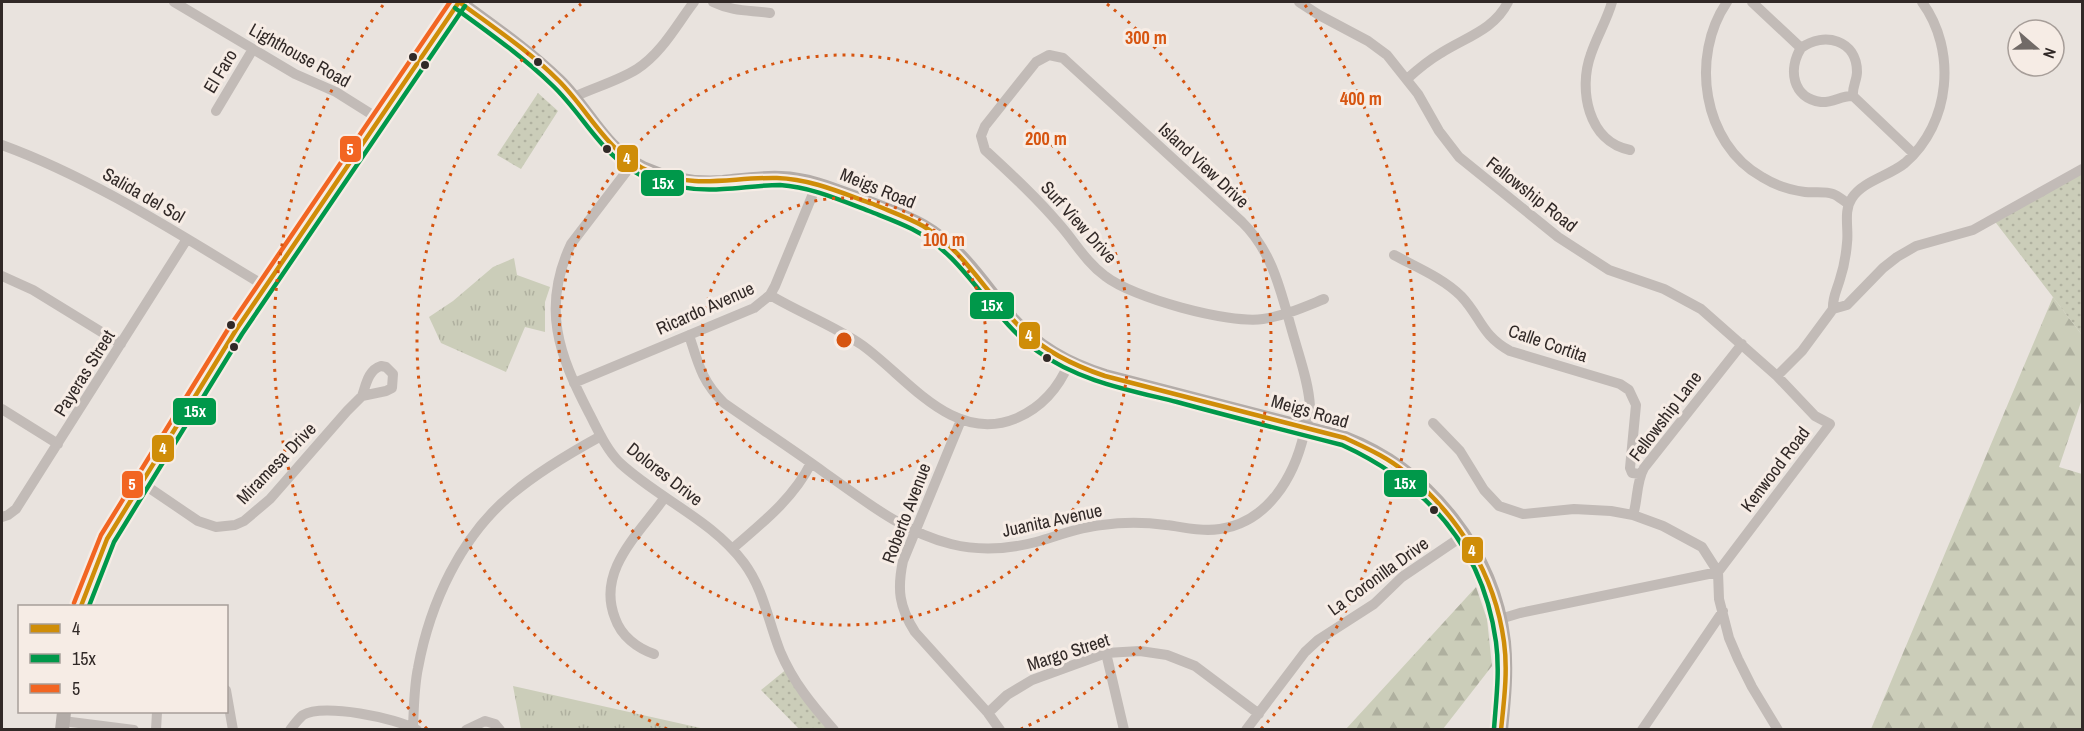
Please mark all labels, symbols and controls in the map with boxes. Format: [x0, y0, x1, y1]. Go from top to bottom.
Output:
street label: Lighthouse Road [245, 17, 355, 93]
north arrow [2006, 18, 2066, 78]
text: 300 m [1125, 25, 1167, 50]
street label: El Faro [197, 44, 243, 98]
text: N [2038, 45, 2062, 61]
unlabelled marker [407, 51, 419, 63]
unlabelled marker [532, 56, 544, 68]
unlabelled marker [419, 59, 431, 71]
text: 400 m [1340, 86, 1382, 111]
street label: Island View Drive [1153, 116, 1255, 214]
text: 200 m [1025, 126, 1067, 151]
line badge: 5 [339, 135, 362, 163]
text: 5 [346, 138, 354, 160]
unlabelled marker [601, 143, 613, 155]
line badge: 4 [616, 144, 639, 173]
text: 4 [623, 147, 631, 169]
street label: Fellowship Road [1481, 151, 1583, 237]
street label: Salida del Sol [98, 161, 190, 229]
street label: Meigs Road [836, 162, 920, 214]
line badge: 15x [640, 169, 685, 197]
text: 15x [652, 172, 675, 194]
street label: Surf View Drive [1035, 175, 1123, 269]
text: 100 m [923, 227, 965, 252]
street label: Ricardo Avenue [652, 275, 758, 341]
line badge: 15x [969, 291, 1015, 320]
text: 15x [981, 294, 1004, 316]
street label: Calle Cortita [1505, 318, 1591, 368]
unlabelled marker [225, 319, 237, 331]
line badge: 4 [1018, 321, 1041, 350]
text: 4 [1025, 324, 1033, 346]
street label: Payeras Street [48, 325, 120, 421]
centre of rings [834, 330, 854, 350]
unlabelled marker [228, 341, 240, 353]
unlabelled marker [1041, 352, 1053, 364]
street label: Fellowship Lane [1623, 366, 1707, 466]
street label: Meigs Road [1268, 388, 1352, 434]
line badge: 15x [172, 397, 217, 426]
text: 15x [184, 400, 207, 422]
street label: Miramesa Drive [231, 417, 321, 509]
street label: Kenwood Road [1735, 421, 1815, 517]
line badge: 4 [151, 434, 175, 463]
street label: Dolores Drive [622, 436, 708, 512]
text: 4 [159, 437, 167, 459]
street label: Roberto Avenue [875, 459, 937, 567]
line badge: 15x [1383, 469, 1428, 498]
line badge: 5 [121, 470, 144, 499]
text: 15x [1394, 472, 1417, 494]
text: 5 [128, 473, 136, 495]
street label: Juanita Avenue [1000, 497, 1104, 543]
unlabelled marker [1428, 504, 1440, 516]
street label: La Coronilla Drive [1323, 531, 1433, 621]
line badge: 4 [1461, 536, 1484, 564]
text: 4 [1468, 539, 1476, 561]
legend [18, 605, 228, 713]
text: 4 [72, 616, 80, 641]
street label: Margo Street [1024, 627, 1112, 677]
text: 15x [72, 646, 96, 671]
text: 5 [72, 676, 80, 701]

